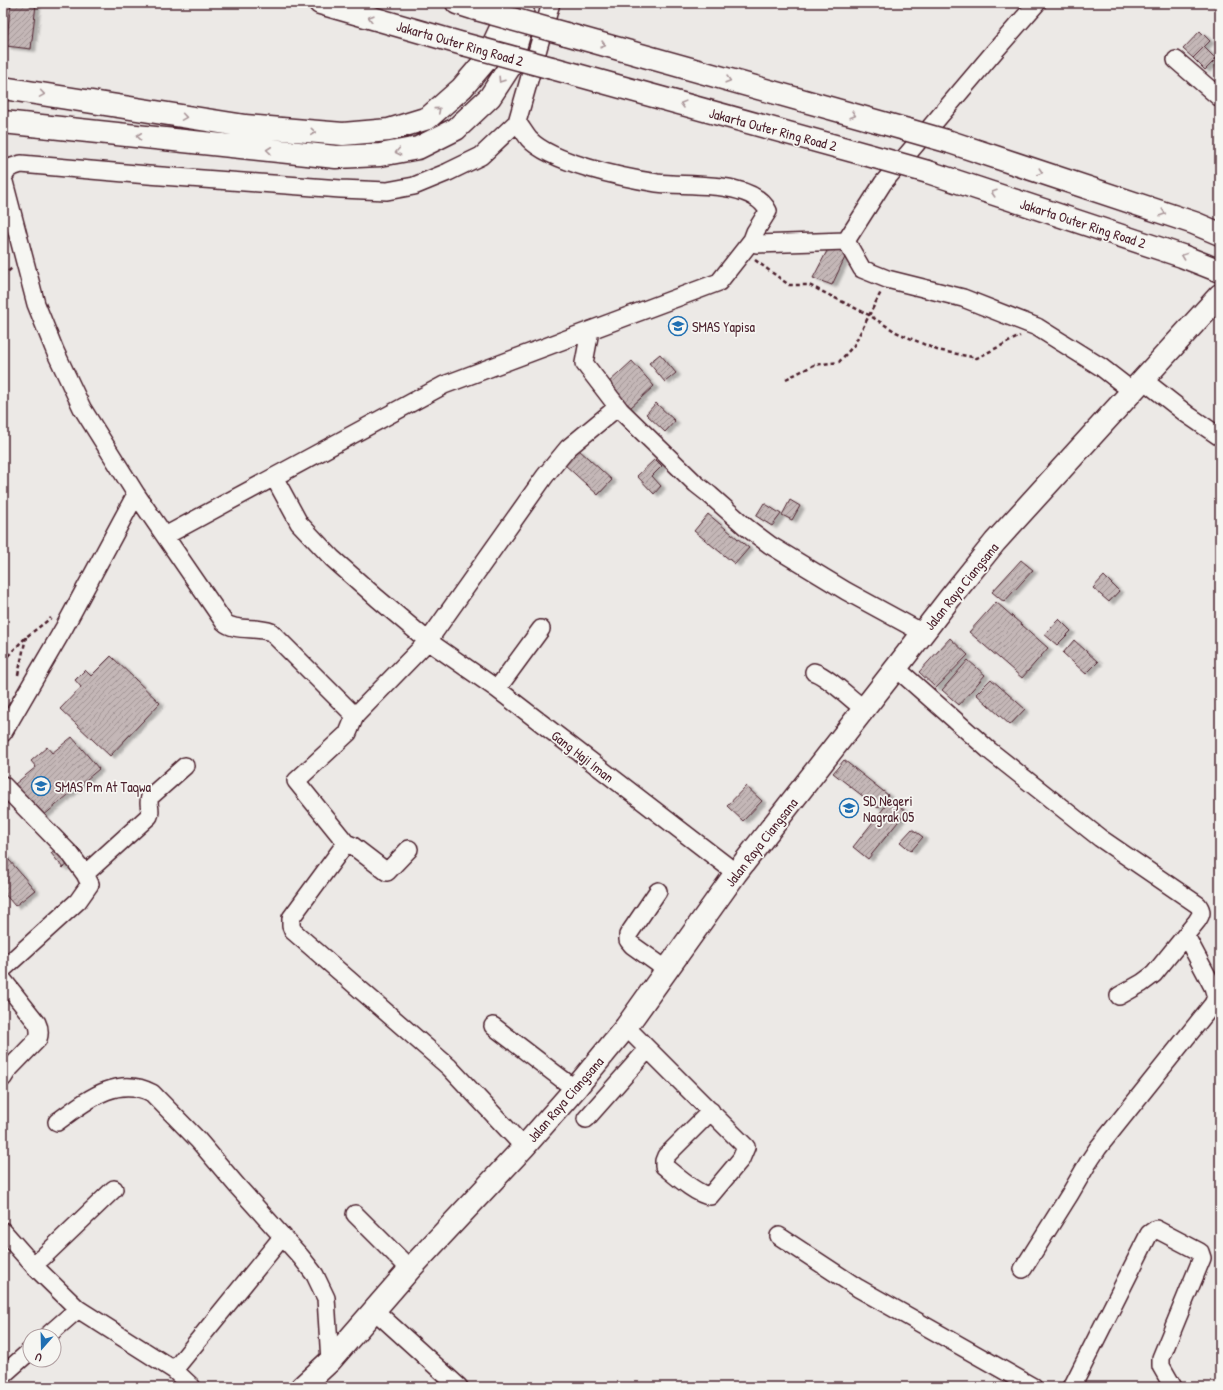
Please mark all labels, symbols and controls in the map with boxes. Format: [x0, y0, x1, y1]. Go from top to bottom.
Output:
one-way arrow [368, 14, 375, 23]
street label: Jakarta Outer Ring Road 2 [394, 16, 526, 71]
one-way arrow [600, 40, 606, 48]
one-way arrow [725, 75, 732, 84]
one-way arrow [498, 76, 506, 83]
one-way arrow [38, 89, 45, 98]
one-way arrow [679, 100, 686, 109]
street label: Jakarta Outer Ring Road 2 [707, 103, 839, 156]
one-way arrow [433, 108, 440, 115]
one-way arrow [850, 110, 857, 119]
one-way arrow [181, 112, 187, 121]
one-way arrow [310, 127, 316, 136]
one-way arrow [136, 132, 142, 141]
one-way arrow [266, 146, 272, 155]
one-way arrow [395, 147, 401, 155]
one-way arrow [1036, 167, 1043, 176]
one-way arrow [991, 190, 998, 198]
street label: Jakarta Outer Ring Road 2 [1017, 194, 1149, 253]
one-way arrow [1160, 208, 1167, 217]
one-way arrow [1180, 253, 1187, 261]
school or university icon: SMAS Yapisa [667, 315, 689, 337]
place label: SMAS Yapisa [692, 317, 755, 337]
street label: Jalan Raya Ciangsana [920, 538, 1003, 634]
street label: Gang Haji Iman [547, 726, 618, 787]
school or university icon: SMAS Pm At Taqwa [30, 775, 52, 797]
place label: SMAS Pm At Taqwa [55, 777, 152, 797]
place label: SD Negeri Nagrak 05 [863, 791, 914, 827]
street label: Jalan Raya Ciangsana [720, 793, 803, 891]
school or university icon: SD Negeri Nagrak 05 [838, 797, 860, 819]
street label: Jalan Raya Ciangsana [523, 1052, 609, 1146]
north arrow [22, 1328, 62, 1368]
text: U [33, 1350, 44, 1365]

